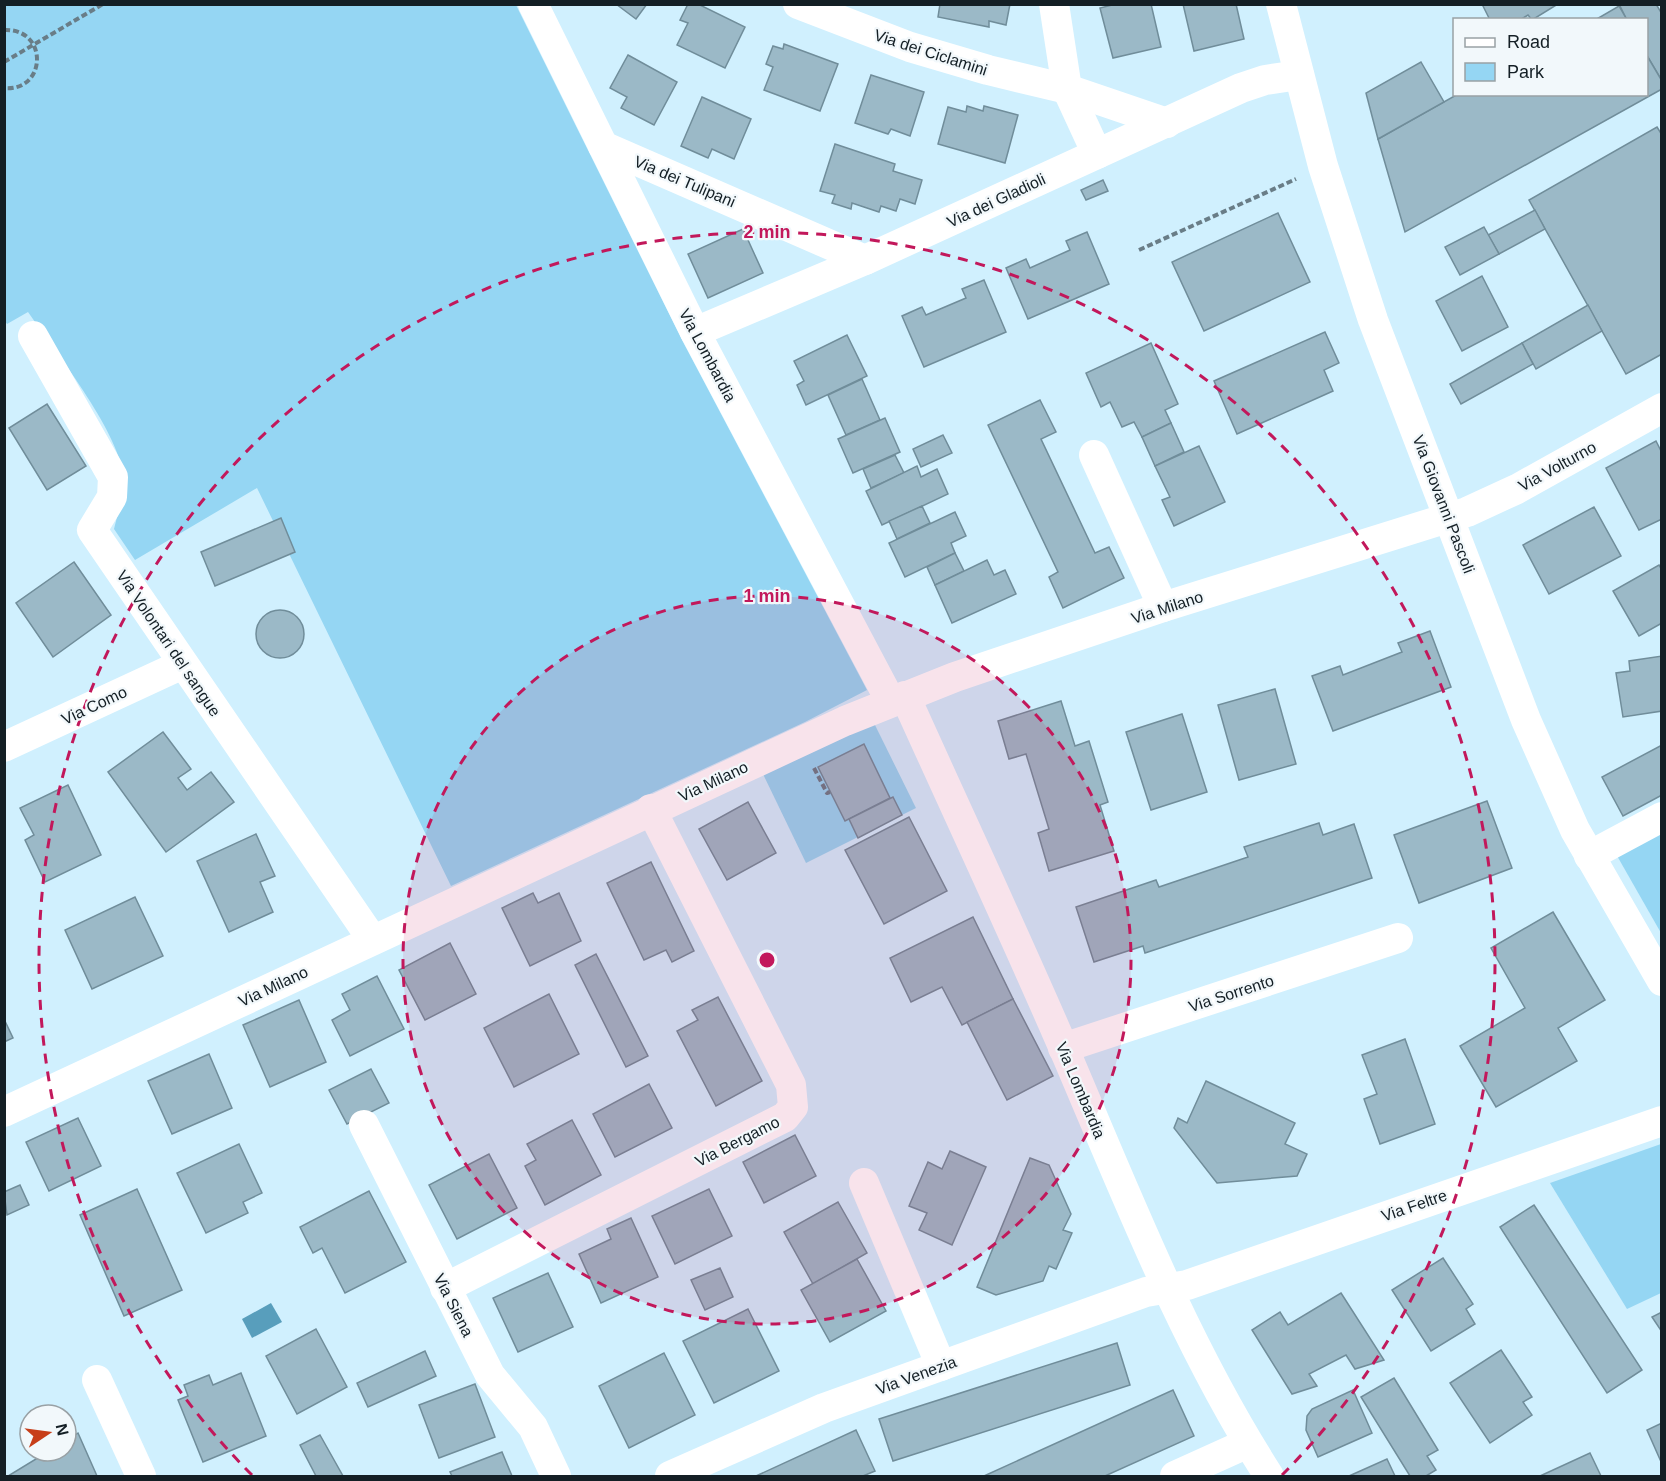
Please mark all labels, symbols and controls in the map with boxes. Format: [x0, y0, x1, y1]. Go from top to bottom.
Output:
legend [1453, 18, 1648, 96]
street label: Via dei Ciclamini [872, 26, 990, 79]
text: Road [1507, 32, 1550, 52]
text: Park [1507, 62, 1545, 82]
street label: Via dei Tulipani [632, 152, 738, 210]
street label: Via dei Gladioli [944, 170, 1048, 231]
text: 2 min [743, 222, 791, 242]
street label: Via Lombardia [676, 306, 739, 405]
street label: Via Giovanni Pascoli [1409, 433, 1478, 576]
street label: Via Volturno [1516, 438, 1599, 495]
street label: Via Volontari del sangue [113, 567, 224, 720]
text: 1 min [743, 586, 791, 606]
street label: Via Milano [1129, 588, 1205, 627]
street label: Via Como [59, 683, 130, 728]
street label: Via Milano [676, 758, 751, 805]
centre of rings [757, 950, 777, 970]
street label: Via Milano [236, 963, 311, 1010]
street label: Via Sorrento [1186, 972, 1276, 1015]
street label: Via Lombardia [1053, 1040, 1109, 1141]
street label: Via Bergamo [692, 1113, 782, 1170]
street label: Via Feltre [1379, 1186, 1449, 1225]
street label: Via Siena [430, 1271, 477, 1340]
street label: Via Venezia [874, 1353, 959, 1398]
north arrow [18, 1403, 78, 1463]
text: N [53, 1422, 72, 1437]

